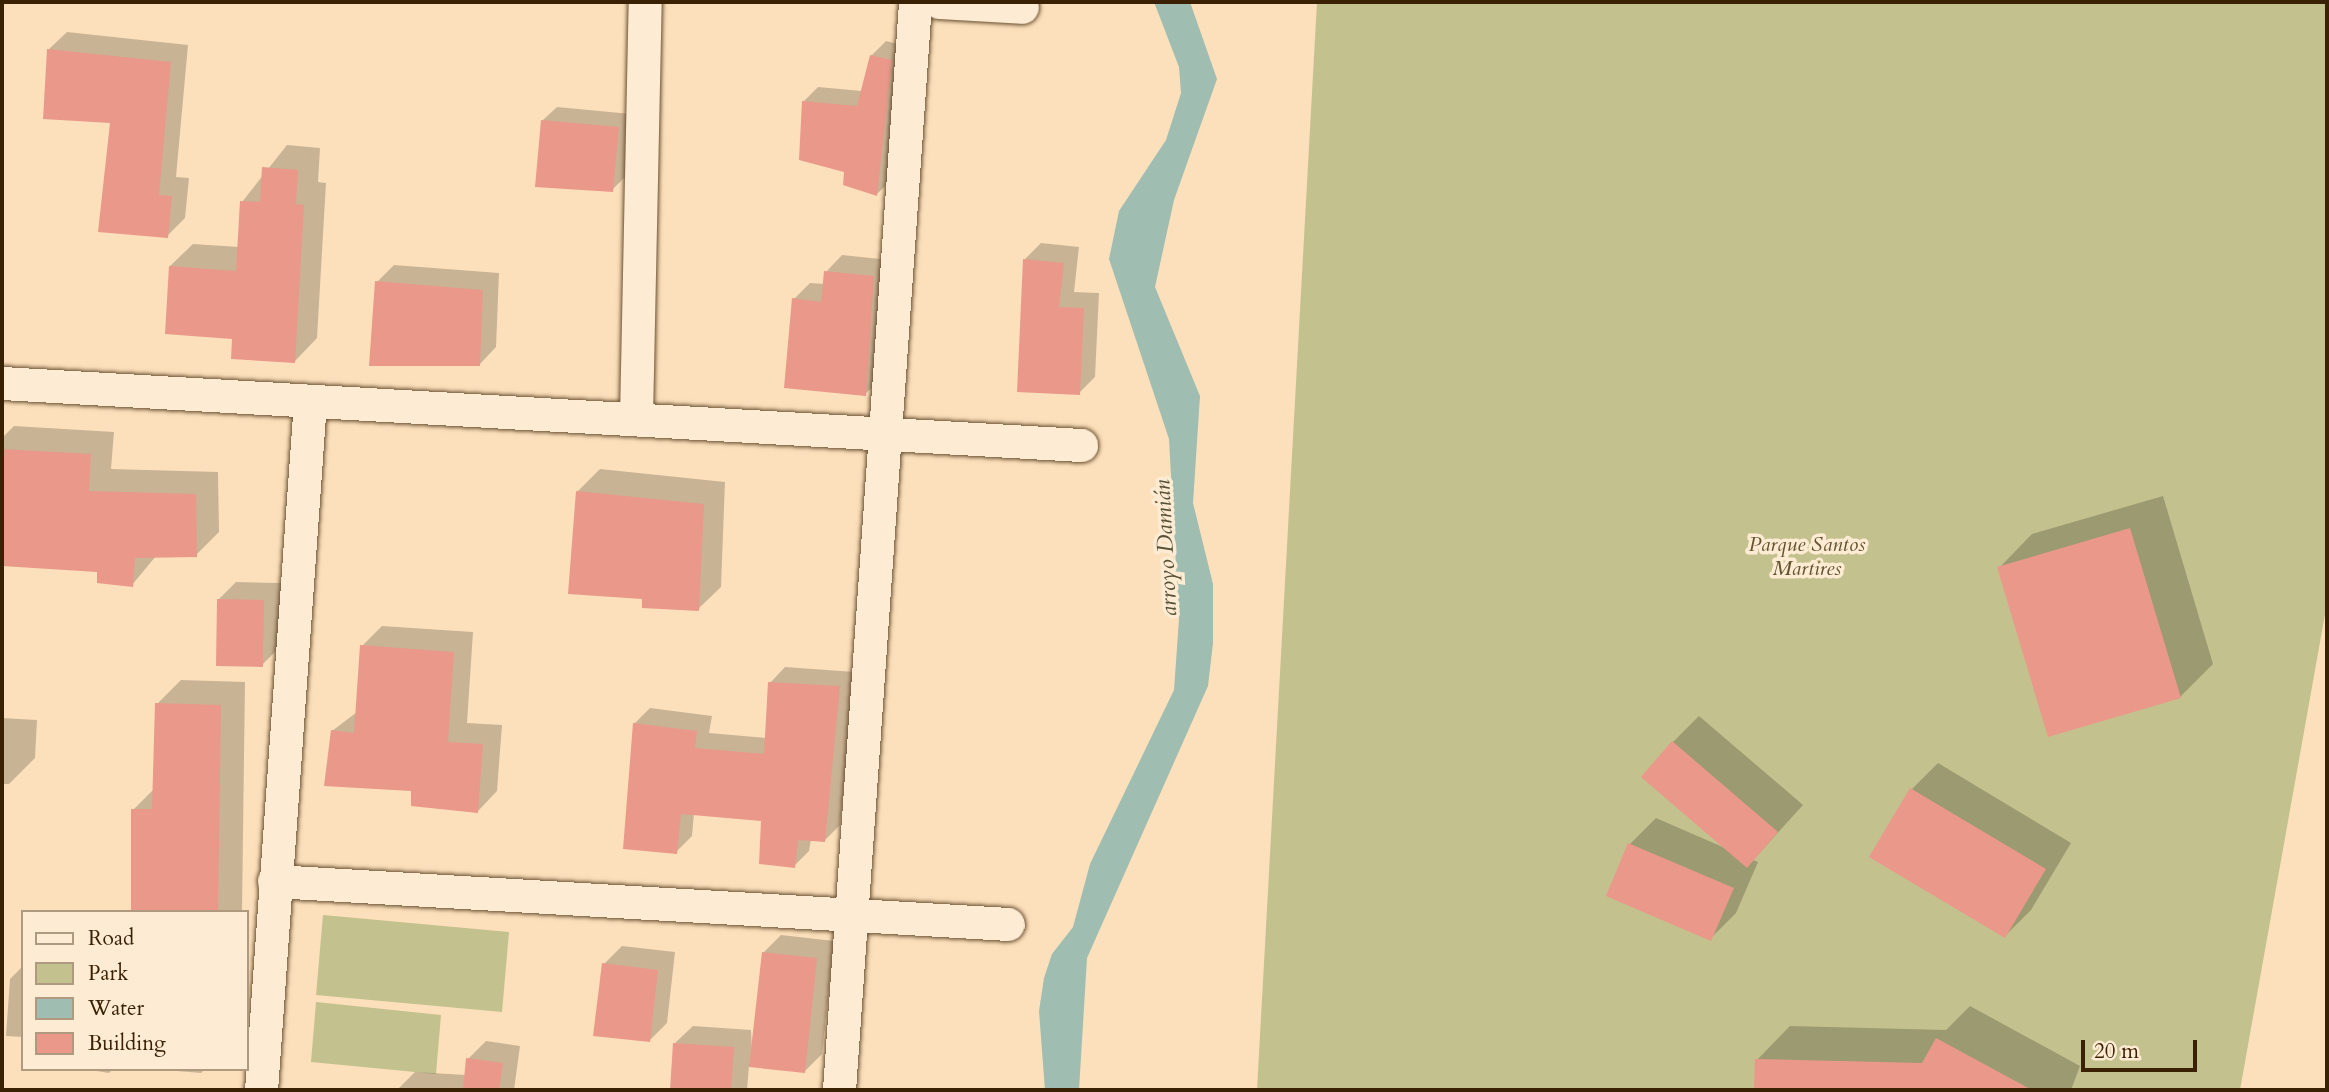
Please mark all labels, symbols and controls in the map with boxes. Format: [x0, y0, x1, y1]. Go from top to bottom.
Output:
water label: arroyo Damián [1149, 479, 1183, 617]
park label: Parque Santos Martires [1749, 532, 1865, 582]
legend [21, 910, 248, 1071]
text: Road [88, 924, 134, 953]
text: Park [88, 959, 128, 988]
text: Water [88, 994, 144, 1023]
scale bar [2084, 1026, 2200, 1070]
text: Building [88, 1029, 166, 1058]
text: 20 m [2094, 1037, 2139, 1066]

